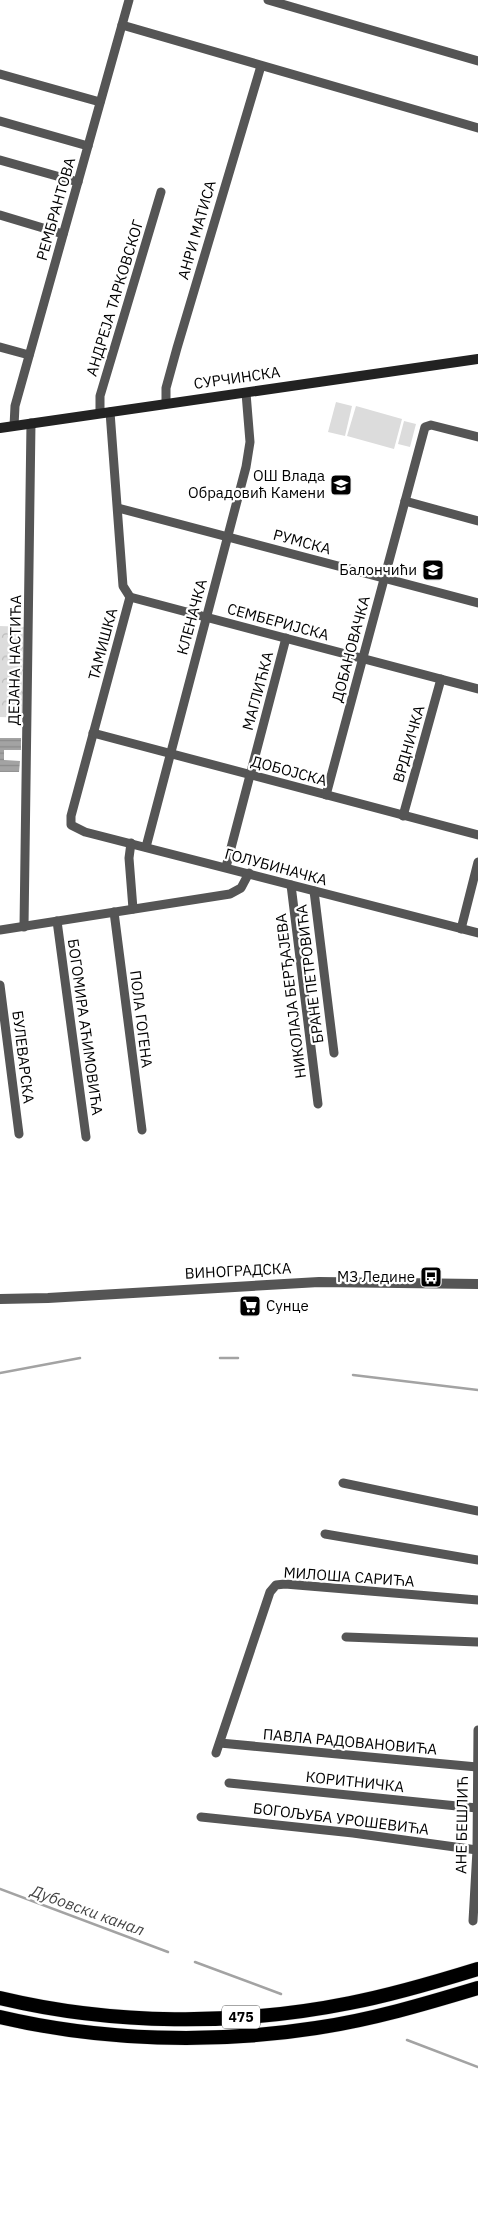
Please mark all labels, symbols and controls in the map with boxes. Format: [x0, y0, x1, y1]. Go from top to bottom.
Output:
street label: РЕМБРАНТОВА [32, 155, 79, 263]
street label: АНРИ МАТИСА [173, 178, 220, 282]
street label: АНДРЕЈА ТАРКОВСКОГ [82, 217, 148, 378]
street label: СУРЧИНСКА [192, 362, 282, 393]
place label: ОШ Влада Обрадовић Камени [188, 466, 325, 502]
school or university icon: ОШ Влада Обрадовић Камени [329, 473, 353, 497]
street label: РУМСКА [271, 525, 333, 558]
school or university icon: Балончићи [421, 558, 445, 582]
place label: Балончићи [339, 560, 417, 579]
street label: КЛЕНАЧКА [172, 577, 211, 657]
street label: ДОБАНОВАЧКА [327, 593, 374, 704]
street label: ДЕЈАНА НАСТИЋА [4, 594, 25, 725]
street label: СЕМБЕРИЈСКА [225, 599, 332, 644]
street label: ТАМИШКА [84, 605, 121, 682]
street label: МАГЛИЋКА [238, 649, 277, 732]
street label: ВРДНИЧКА [388, 703, 429, 785]
street label: ДОБОЈСКА [249, 751, 329, 790]
street label: ГОЛУБИНАЧКА [223, 844, 330, 889]
street label: БРАНЕ ПЕТРОВИЋА [292, 903, 327, 1045]
street label: НИКОЛАЈА БЕРЂАЈЕВА [271, 912, 310, 1080]
street label: БОГОМИРА АЋИМОВИЋА [64, 937, 107, 1117]
street label: ПОЛА ГОГЕНА [126, 969, 157, 1069]
street label: БУЛЕВАРСКА [8, 1009, 39, 1105]
street label: ВИНОГРАДСКА [184, 1258, 292, 1283]
bus stop icon: МЗ Ледине [419, 1265, 443, 1289]
place label: МЗ Ледине [337, 1267, 415, 1286]
supermarket icon: Сунце [238, 1294, 262, 1318]
place label: Сунце [266, 1296, 309, 1315]
street label: МИЛОША САРИЋА [283, 1562, 416, 1591]
street label: ПАВЛА РАДОВАНОВИЋА [262, 1724, 438, 1759]
street label: КОРИТНИЧКА [305, 1767, 406, 1796]
street label: АНЕ БЕШЛИЋ [451, 1776, 472, 1874]
street label: БОГОЉУБА УРОШЕВИЋА [252, 1798, 431, 1839]
water label: Дубовски канал [27, 1880, 148, 1940]
road number: 475 [222, 2005, 260, 2028]

